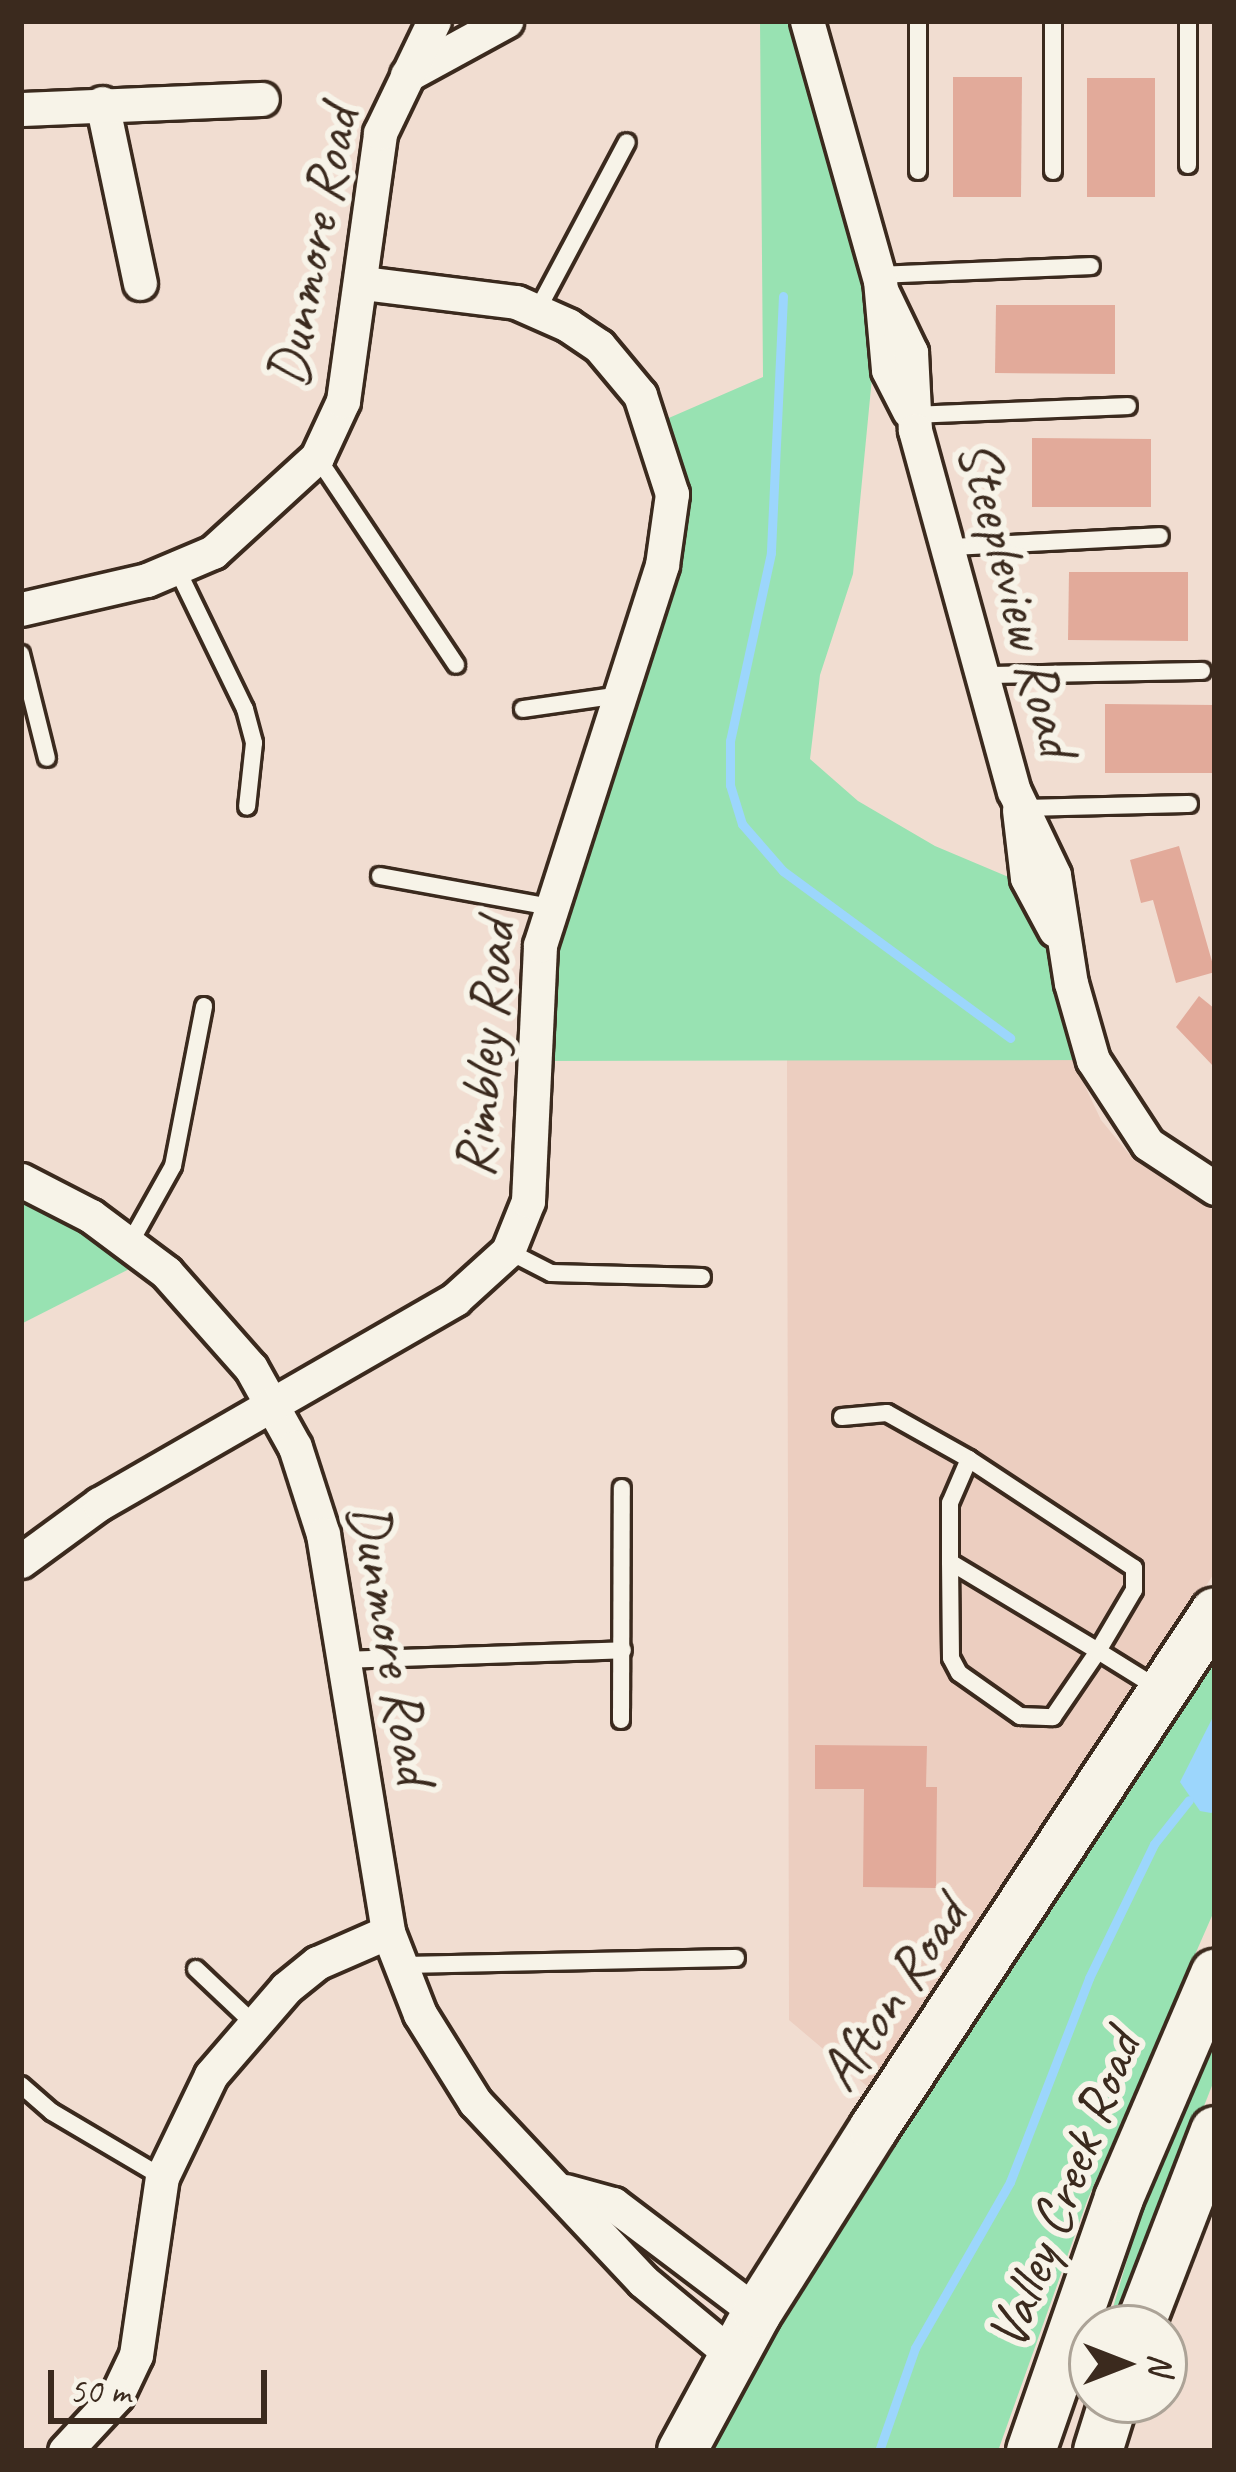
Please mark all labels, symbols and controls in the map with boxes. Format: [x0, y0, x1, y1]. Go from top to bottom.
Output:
street label: Dunmore Road [252, 102, 374, 392]
street label: Steepleview Road [942, 434, 1092, 762]
street label: Rimbley Road [440, 919, 530, 1179]
street label: Dunmore Road [334, 1498, 450, 1788]
street label: Afton Road [804, 1885, 982, 2103]
street label: Valley Creek Road [972, 2021, 1156, 2359]
north arrow [1068, 2304, 1188, 2424]
scale bar [54, 2346, 273, 2420]
text: N [1140, 2354, 1182, 2374]
text: 50 m [69, 2368, 130, 2414]

